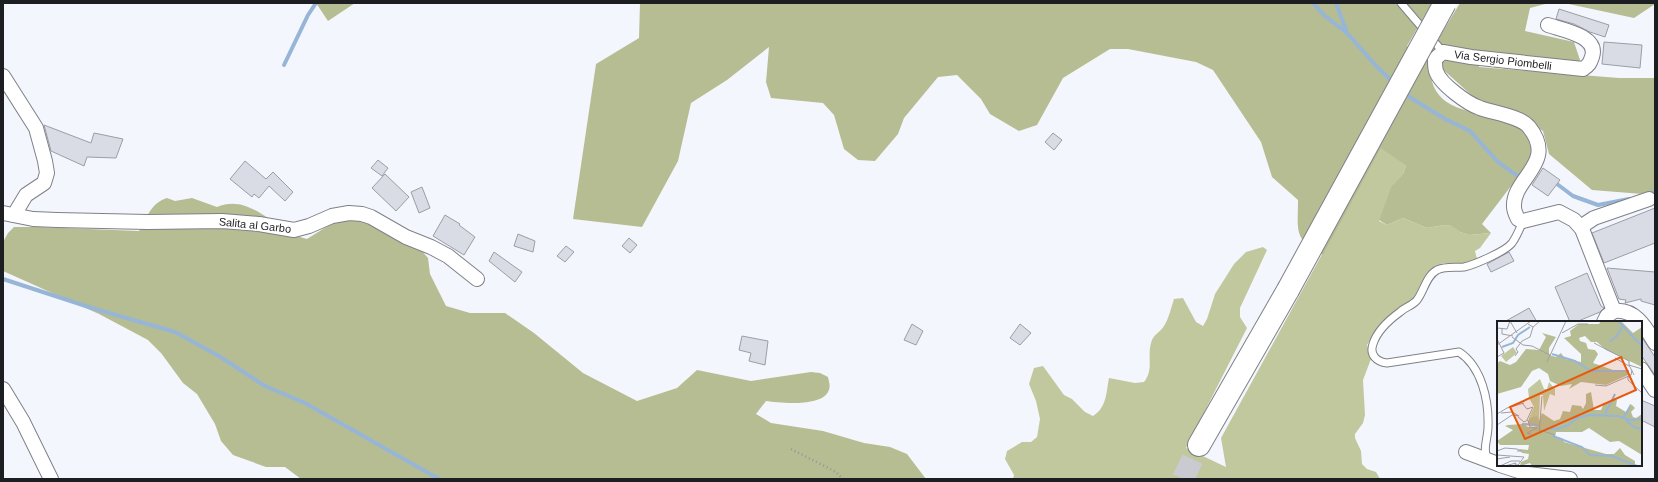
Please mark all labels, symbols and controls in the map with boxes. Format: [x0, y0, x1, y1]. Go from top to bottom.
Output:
street label: Via Sergio Piombelli [1454, 48, 1552, 72]
street label: Salita al Garbo [218, 215, 292, 235]
inset map [1497, 321, 1642, 466]

